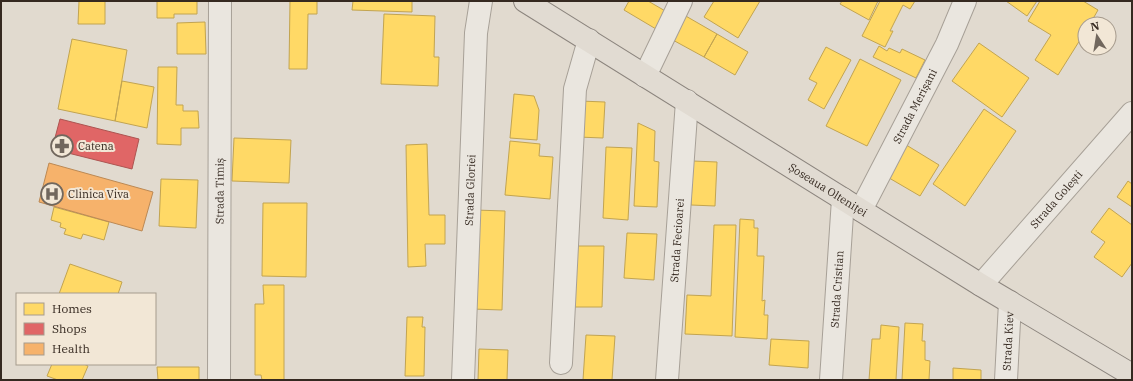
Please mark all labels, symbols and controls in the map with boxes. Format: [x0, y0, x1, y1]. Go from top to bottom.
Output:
north arrow [1077, 16, 1117, 56]
text: N [1089, 18, 1101, 34]
street label: Strada Merișani [890, 66, 940, 146]
pharmacy icon: Catena [49, 133, 75, 159]
place label: Catena [78, 139, 114, 153]
street label: Strada Gloriei [462, 154, 478, 226]
street label: Strada Timiș [212, 158, 227, 224]
street label: Șoseaua Olteniței [786, 160, 870, 220]
street label: Strada Golești [1027, 167, 1086, 231]
hospital icon: Clinica Viva [39, 181, 65, 207]
place label: Clinica Viva [68, 187, 129, 201]
street label: Strada Fecioarei [667, 197, 687, 283]
street label: Strada Cristian [827, 250, 847, 328]
legend [16, 293, 156, 365]
text: Homes [52, 301, 92, 316]
street label: Strada Kiev [999, 311, 1017, 371]
text: Shops [52, 321, 87, 336]
text: Health [52, 341, 90, 356]

